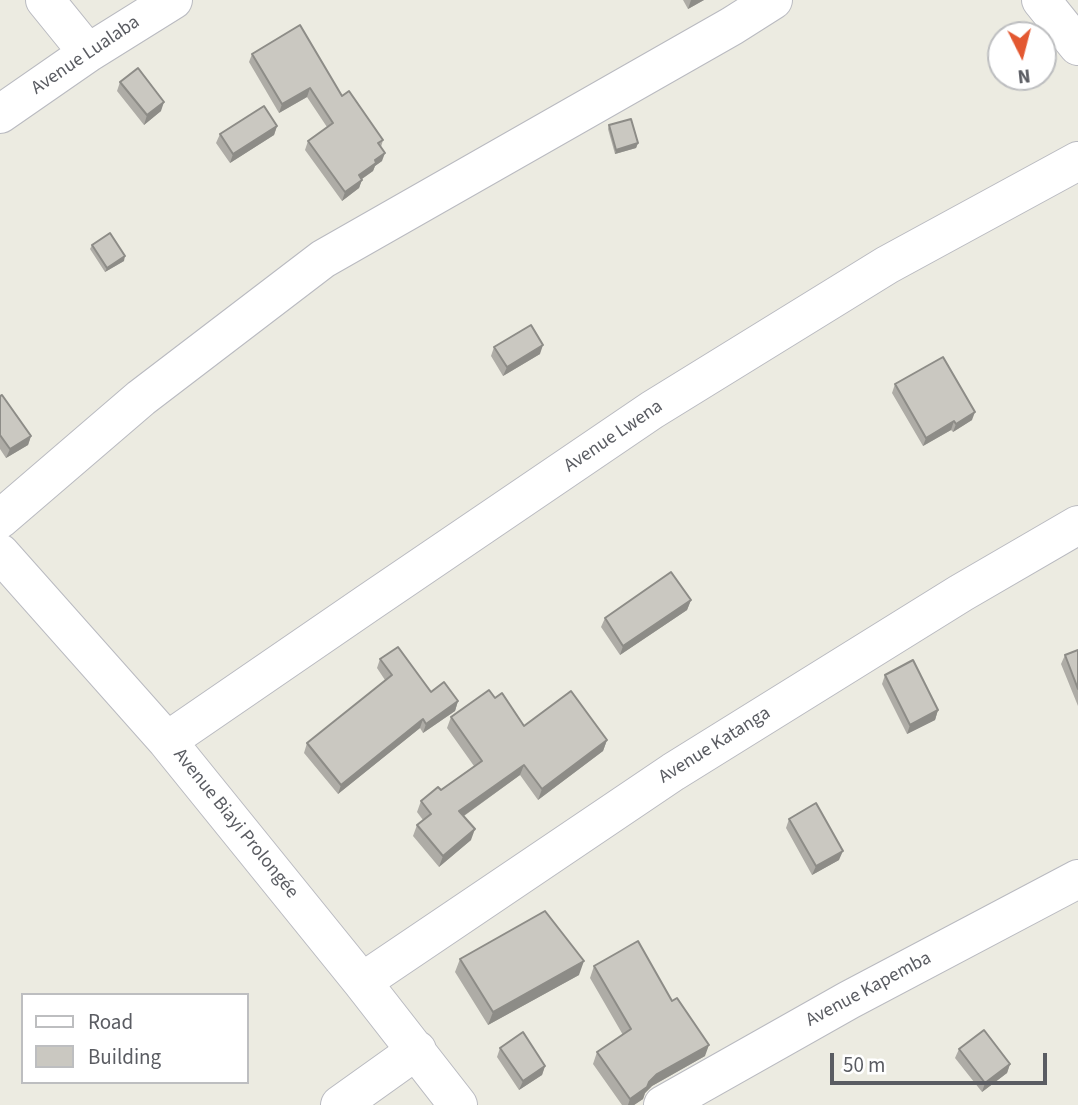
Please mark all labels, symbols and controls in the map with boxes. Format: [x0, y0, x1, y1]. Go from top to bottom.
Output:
street label: Avenue Lualaba [28, 11, 144, 101]
north arrow [987, 21, 1057, 91]
text: N [1016, 61, 1032, 89]
street label: Avenue Lwena [560, 396, 668, 478]
street label: Avenue Katanga [655, 703, 775, 789]
street label: Avenue Biayi Prolongée [168, 744, 302, 904]
street label: Avenue Kapemba [803, 947, 935, 1033]
legend [21, 993, 248, 1084]
text: Road [88, 1007, 133, 1037]
scale bar [833, 1038, 1050, 1082]
text: Building [88, 1042, 161, 1072]
text: 50 m [843, 1050, 885, 1080]

